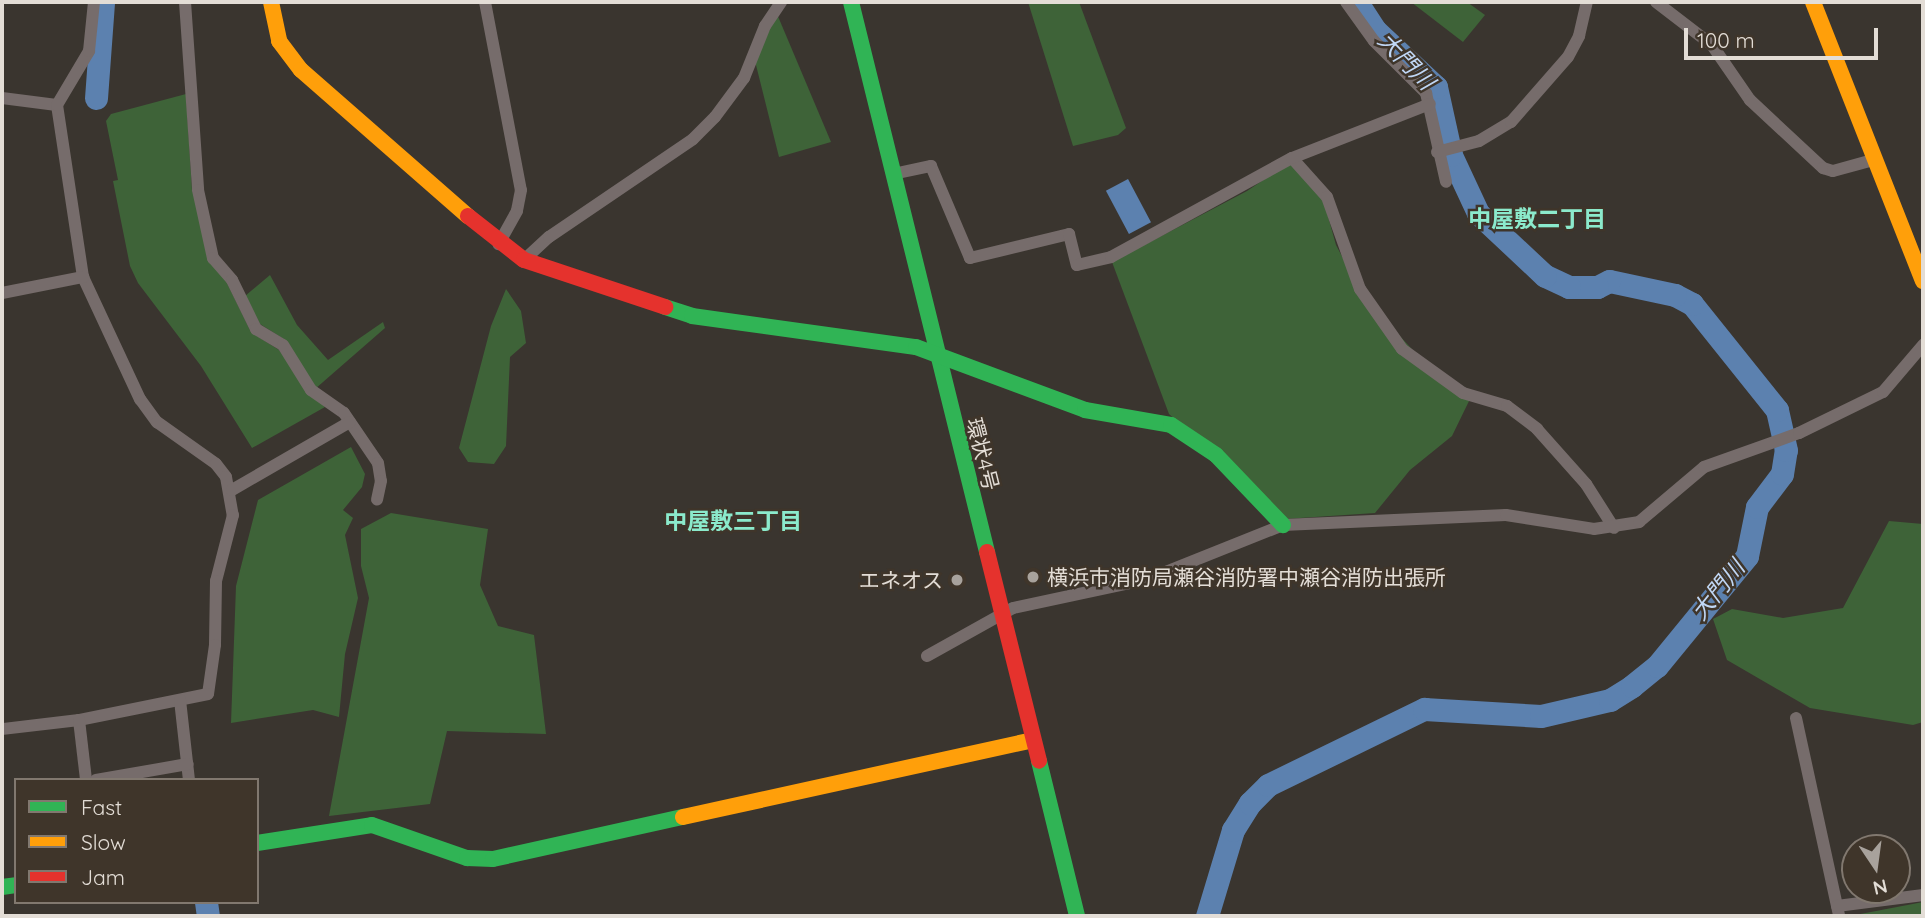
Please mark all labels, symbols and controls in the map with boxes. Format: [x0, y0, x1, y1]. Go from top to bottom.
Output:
scale bar [1687, 14, 1881, 58]
water label: 大門川 [1372, 27, 1440, 95]
text: 100 m [1697, 27, 1755, 53]
district label: 中屋敷二丁目 [1468, 205, 1606, 233]
street label: 環状4号 [962, 415, 1004, 493]
district label: 中屋敷三丁目 [664, 507, 802, 535]
water label: 大門川 [1686, 555, 1750, 625]
place label: 横浜市消防局瀬谷消防署中瀬谷消防出張所 [1047, 564, 1446, 590]
place label: エネオス [859, 567, 943, 593]
marker: 横浜市消防局瀬谷消防署中瀬谷消防出張所 [1025, 569, 1041, 585]
marker: エネオス [949, 572, 965, 588]
legend [14, 778, 259, 904]
text: Fast [81, 794, 122, 820]
text: Slow [81, 829, 126, 855]
north arrow [1841, 834, 1911, 904]
text: Jam [81, 864, 125, 890]
text: N [1871, 874, 1890, 901]

